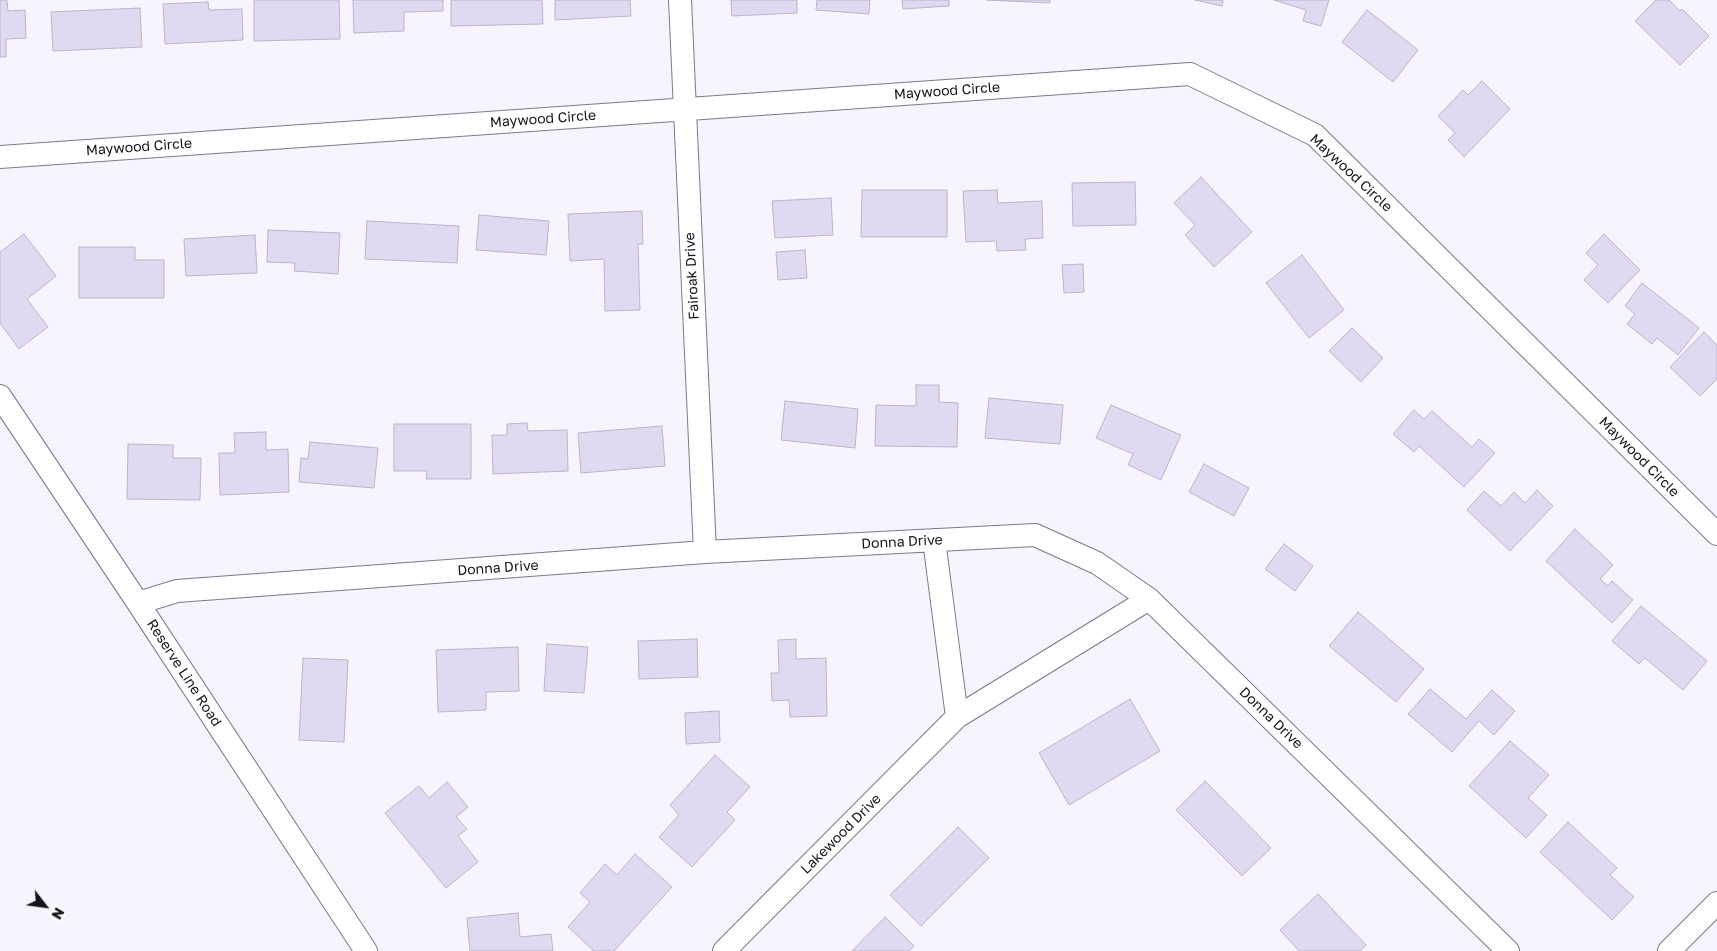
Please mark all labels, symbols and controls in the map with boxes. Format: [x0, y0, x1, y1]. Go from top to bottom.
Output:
street label: Maywood Circle [893, 79, 1001, 103]
street label: Maywood Circle [489, 107, 597, 131]
street label: Maywood Circle [1306, 131, 1396, 215]
street label: Maywood Circle [85, 135, 193, 159]
street label: Fairoak Drive [681, 232, 703, 320]
street label: Maywood Circle [1595, 413, 1683, 501]
street label: Donna Drive [861, 531, 943, 553]
street label: Donna Drive [457, 557, 539, 579]
street label: Reserve Line Road [143, 616, 225, 730]
street label: Donna Drive [1236, 684, 1306, 752]
street label: Lakewood Drive [797, 790, 885, 878]
north arrow [20, 881, 70, 931]
text: N [48, 905, 68, 923]

